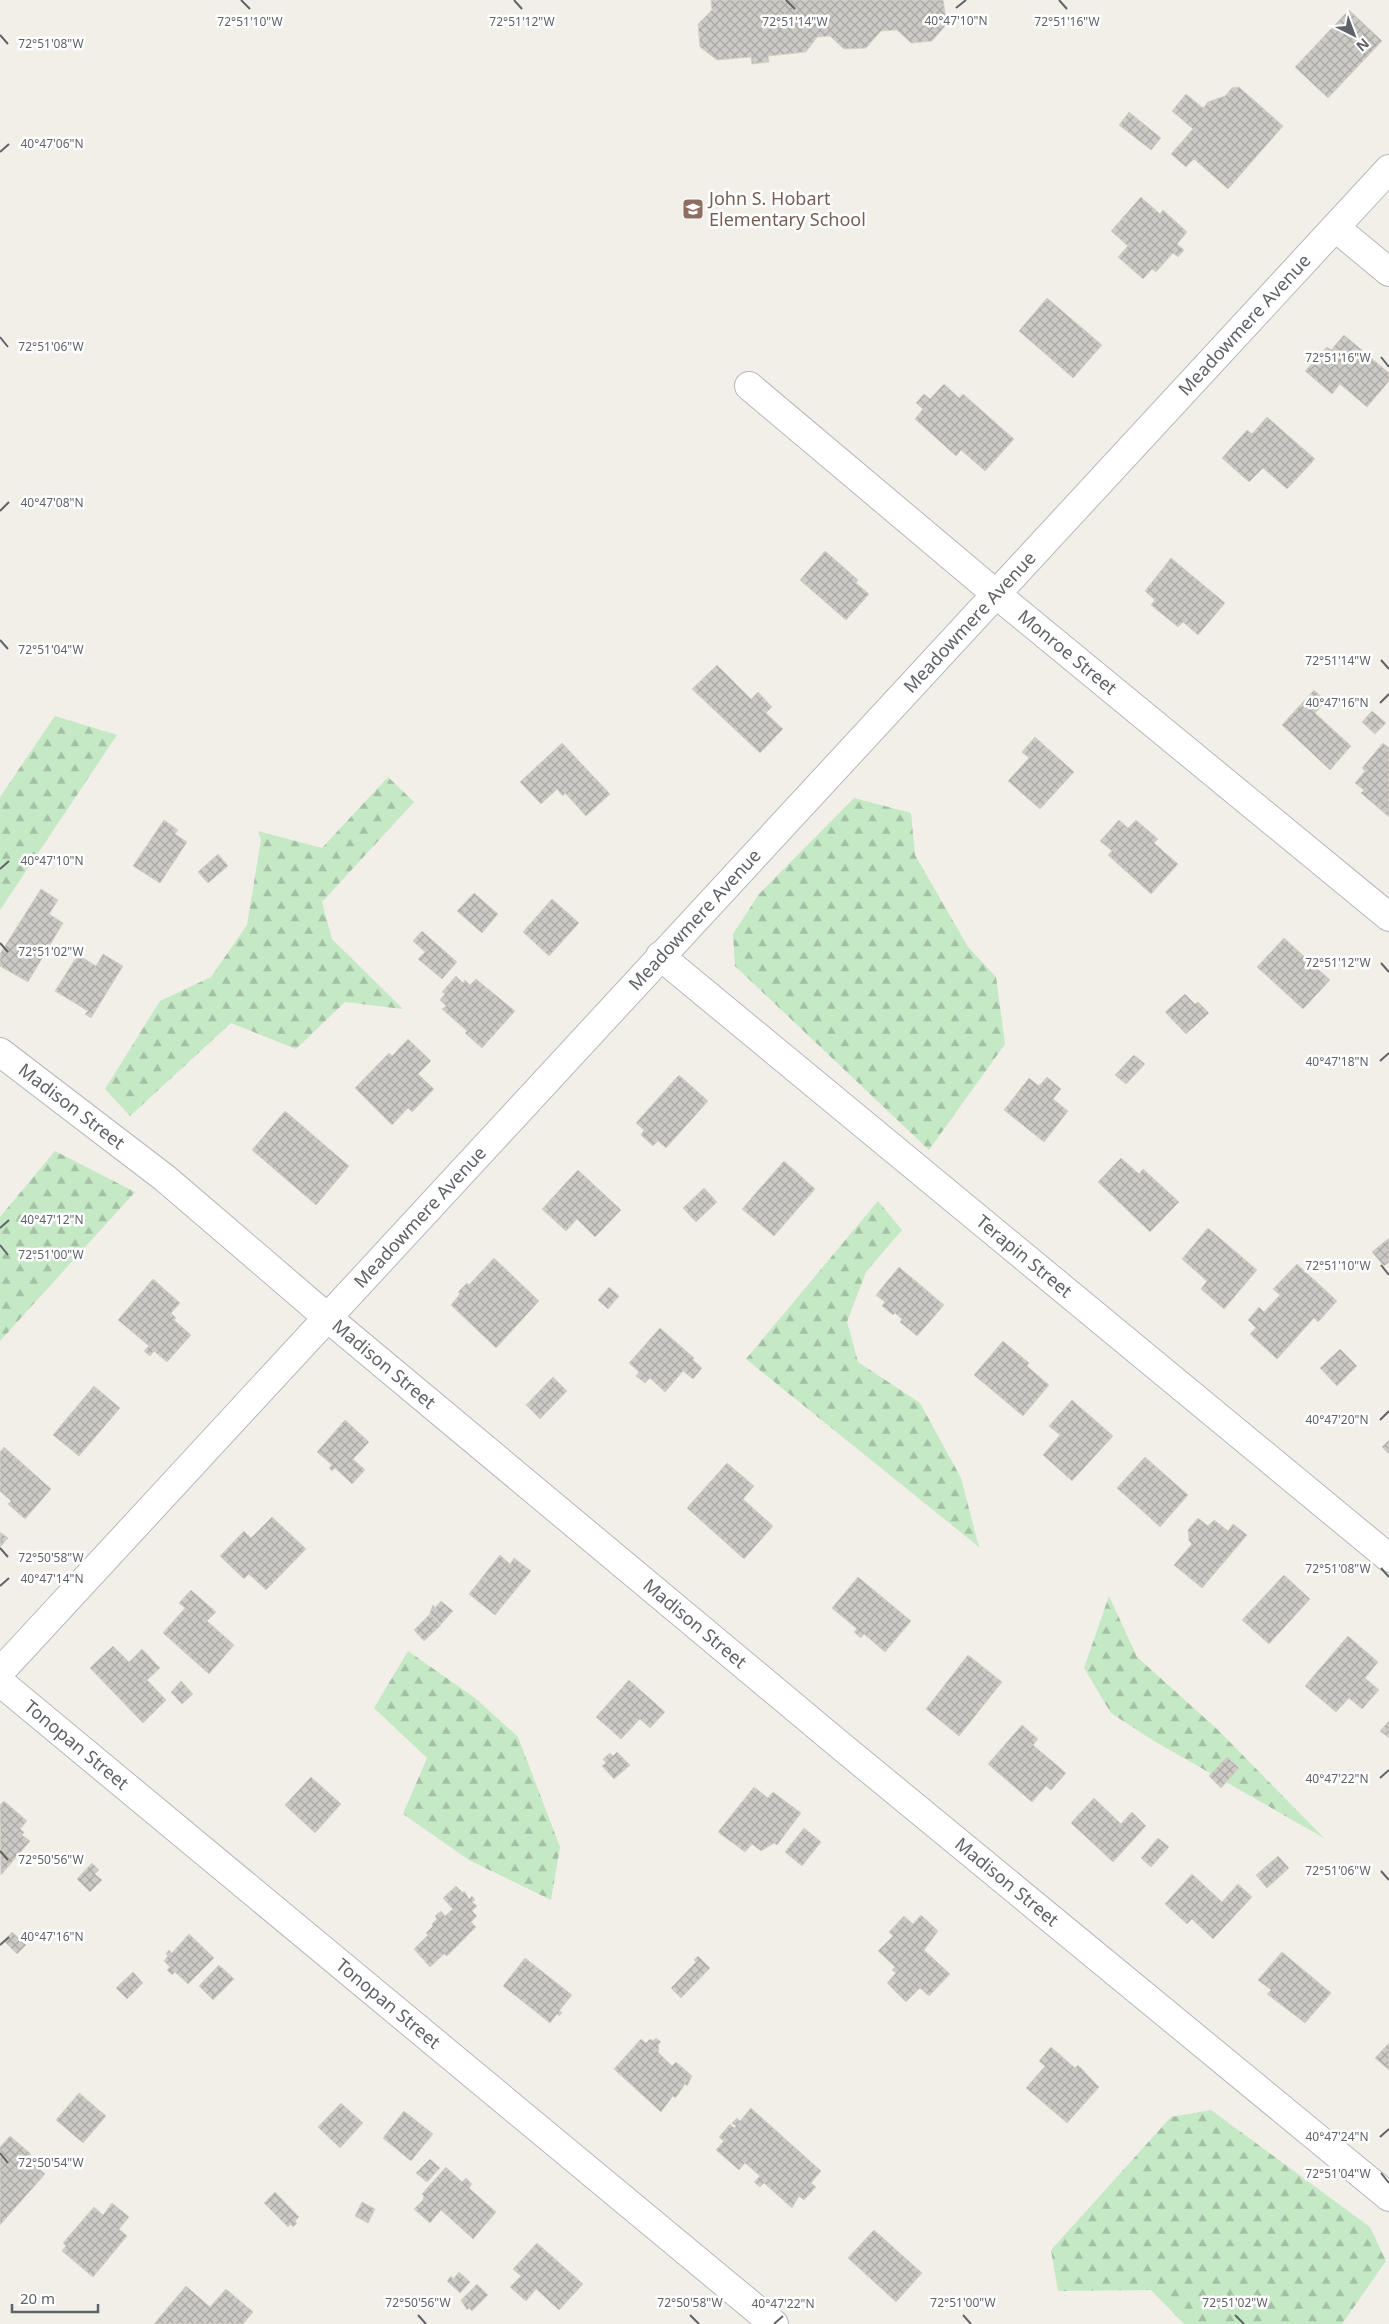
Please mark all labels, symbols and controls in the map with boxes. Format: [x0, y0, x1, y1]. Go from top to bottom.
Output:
north arrow [1329, 10, 1379, 60]
text: 40°47'10"N [924, 12, 988, 29]
text: 72°51'10"W [217, 13, 283, 30]
text: 72°51'12"W [489, 13, 555, 30]
text: 72°51'14"W [762, 13, 828, 30]
text: 72°51'16"W [1034, 13, 1100, 30]
text: N [1352, 34, 1374, 56]
text: 72°51'08"W [18, 35, 84, 52]
text: 40°47'06"N [20, 135, 84, 152]
place label: John S. Hobart Elementary School [707, 186, 866, 231]
school or university icon: John S. Hobart Elementary School [681, 197, 705, 221]
street label: Meadowmere Avenue [1173, 249, 1315, 400]
text: 72°51'06"W [18, 338, 84, 355]
text: 72°51'16"W [1305, 349, 1371, 366]
text: 40°47'08"N [20, 494, 84, 511]
street label: Meadowmere Avenue [898, 546, 1041, 698]
street label: Monroe Street [1013, 604, 1123, 700]
text: 72°51'04"W [18, 641, 84, 658]
text: 72°51'14"W [1305, 652, 1371, 669]
text: 40°47'16"N [1305, 694, 1369, 711]
street label: Meadowmere Avenue [623, 843, 766, 995]
text: 40°47'10"N [20, 852, 84, 869]
text: 72°51'02"W [18, 943, 84, 960]
text: 72°51'12"W [1305, 954, 1371, 971]
text: 40°47'18"N [1305, 1053, 1369, 1070]
street label: Madison Street [14, 1058, 131, 1155]
street label: Meadowmere Avenue [348, 1141, 491, 1293]
street label: Terapin Street [971, 1209, 1078, 1303]
text: 40°47'12"N [20, 1211, 84, 1228]
text: 72°51'00"W [18, 1246, 84, 1263]
text: 72°51'10"W [1305, 1257, 1371, 1274]
street label: Madison Street [328, 1314, 441, 1414]
text: 40°47'20"N [1305, 1411, 1369, 1428]
text: 72°50'58"W [18, 1549, 84, 1566]
text: 72°51'08"W [1305, 1560, 1371, 1577]
text: 40°47'14"N [20, 1570, 84, 1587]
street label: Madison Street [639, 1573, 752, 1674]
street label: Tonopan Street [20, 1694, 135, 1795]
text: 40°47'22"N [1305, 1770, 1369, 1787]
street label: Madison Street [950, 1832, 1065, 1932]
text: 72°50'56"W [18, 1851, 84, 1868]
text: 72°51'06"W [1305, 1862, 1371, 1879]
text: 40°47'16"N [20, 1928, 84, 1945]
street label: Tonopan Street [331, 1953, 446, 2054]
text: 40°47'24"N [1305, 2128, 1369, 2145]
text: 72°50'54"W [18, 2154, 84, 2171]
text: 72°51'04"W [1305, 2165, 1371, 2182]
scale bar [12, 2282, 99, 2314]
text: 20 m [20, 2288, 55, 2308]
text: 72°50'56"W [385, 2294, 451, 2311]
text: 72°50'58"W [657, 2294, 723, 2311]
text: 72°51'00"W [930, 2294, 996, 2311]
text: 72°51'02"W [1202, 2294, 1268, 2311]
text: 40°47'22"N [751, 2295, 815, 2312]

